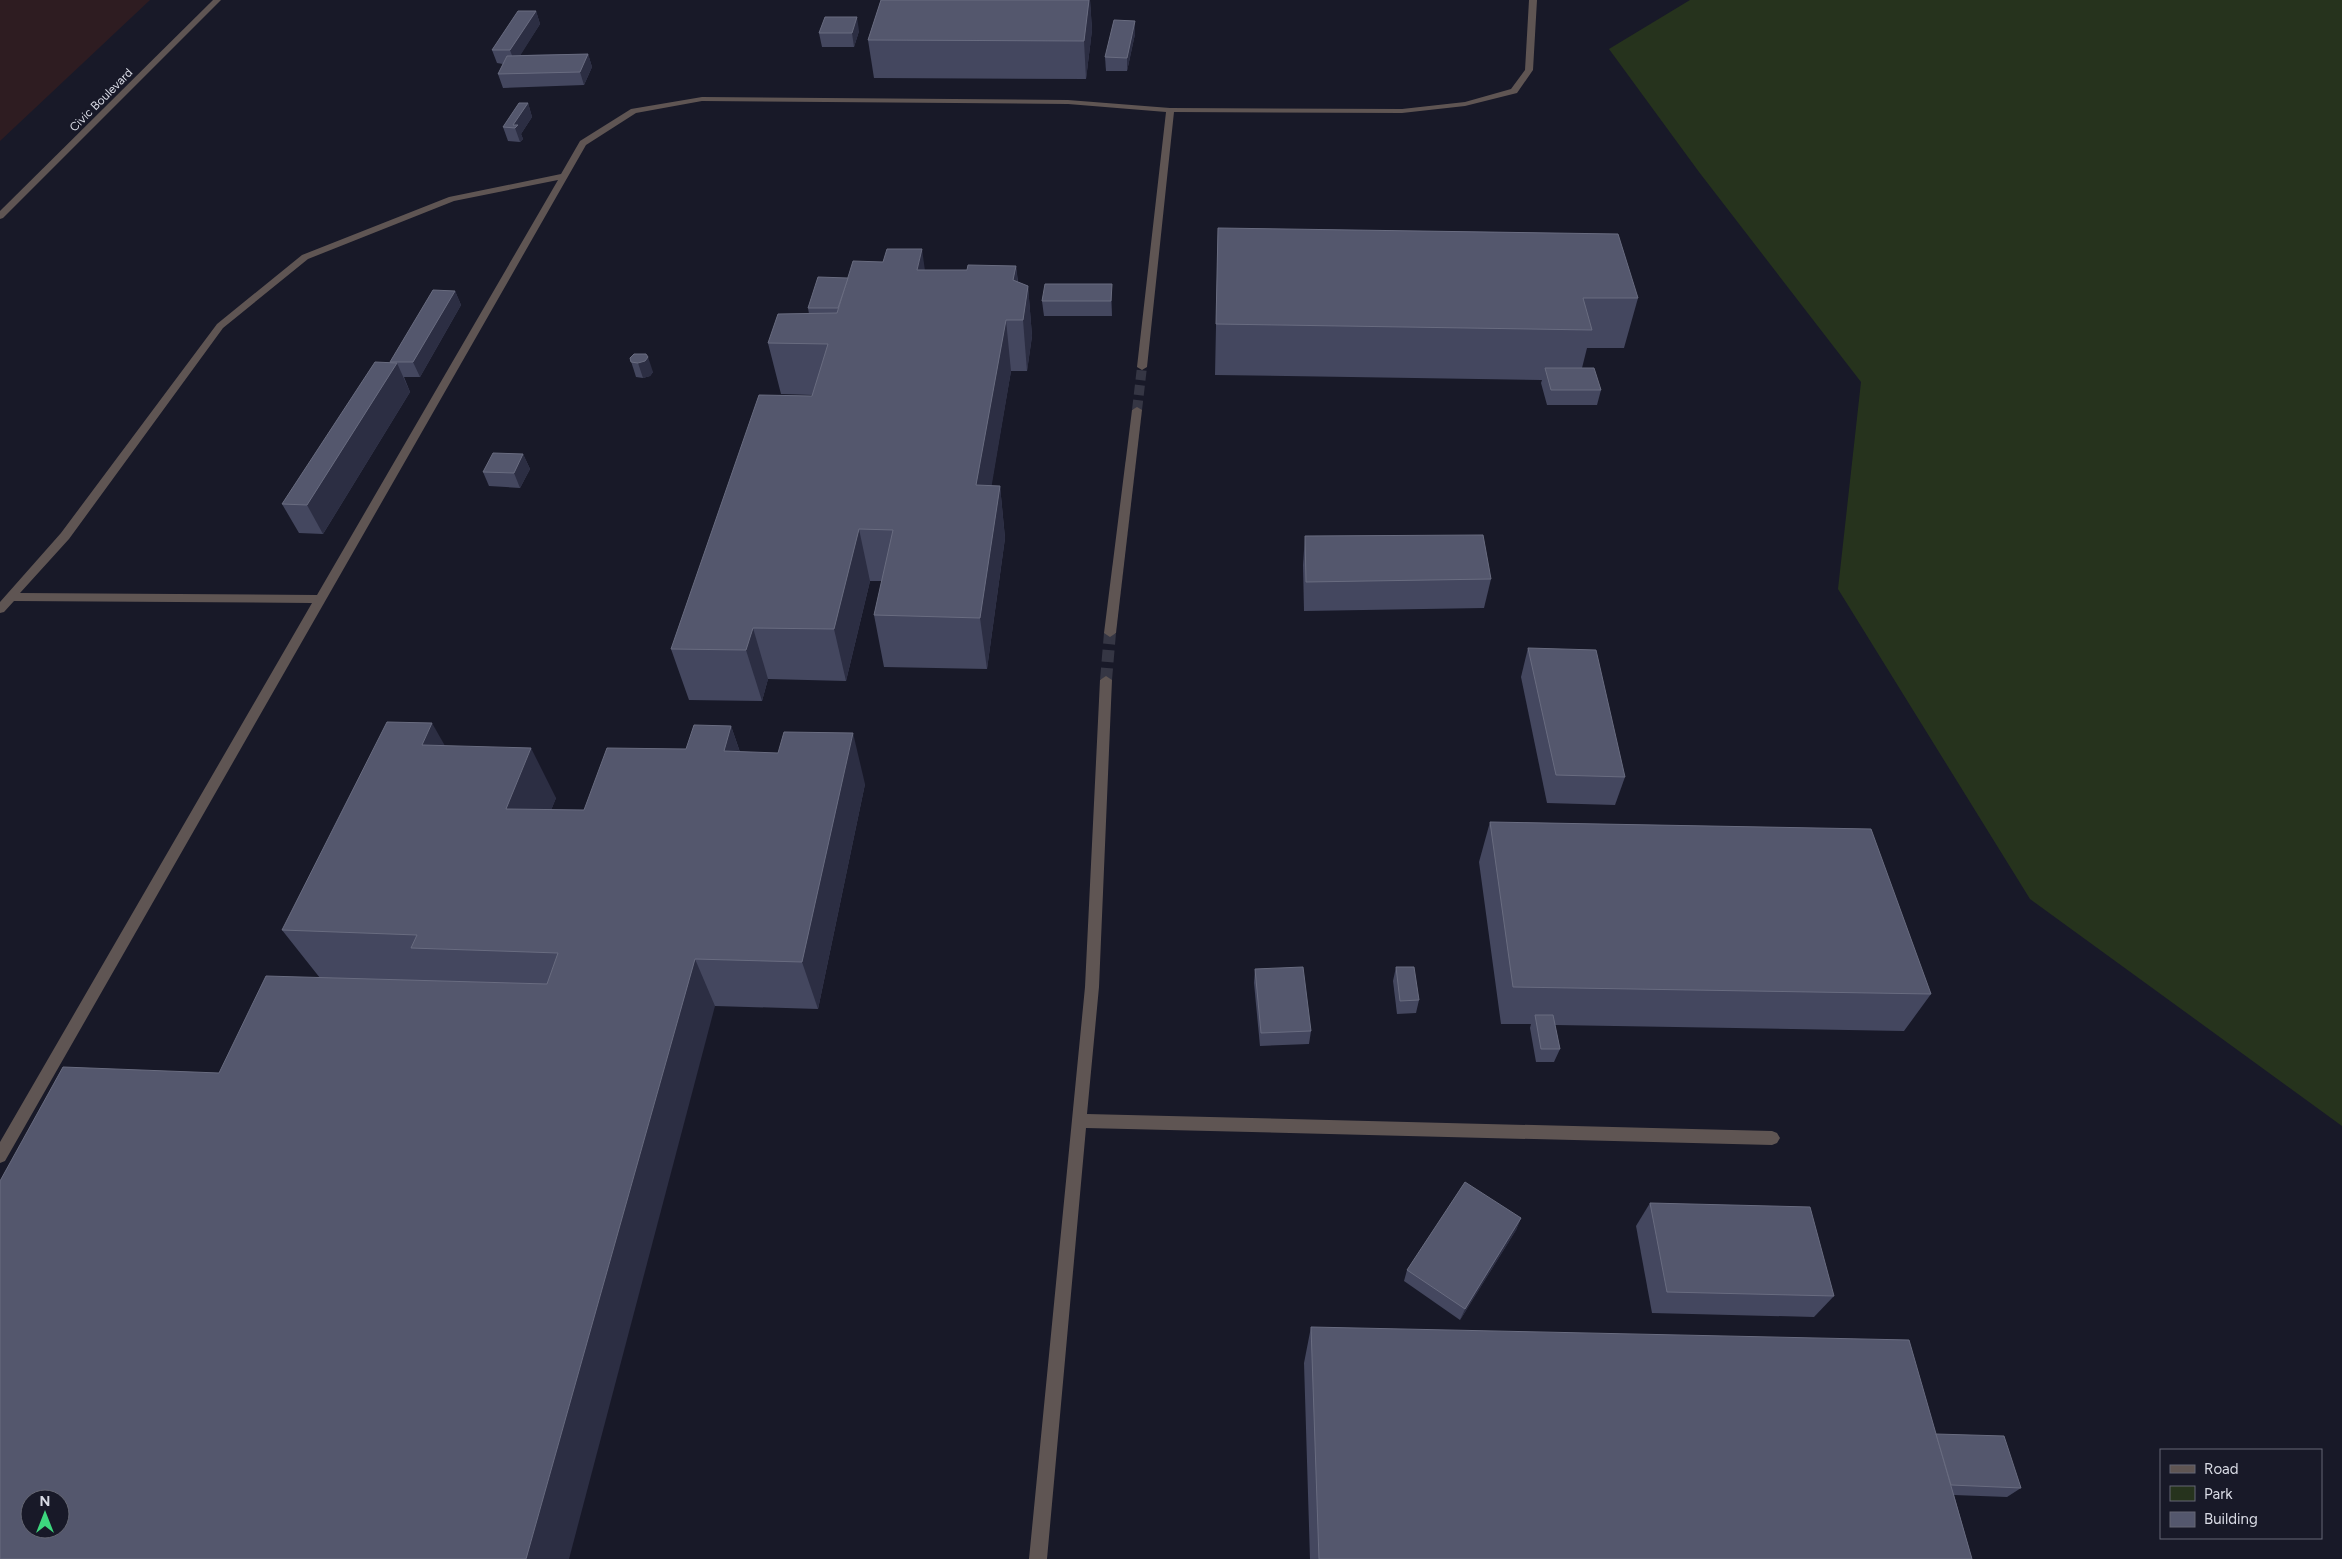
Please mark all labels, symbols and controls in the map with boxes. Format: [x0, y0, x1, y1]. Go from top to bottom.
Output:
street label: Civic Boulevard [67, 66, 135, 134]
legend [2160, 1449, 2322, 1539]
text: Road [2204, 1460, 2239, 1478]
text: Park [2204, 1485, 2233, 1503]
north arrow [20, 1489, 70, 1539]
text: N [40, 1493, 50, 1510]
text: Building [2204, 1510, 2258, 1528]

